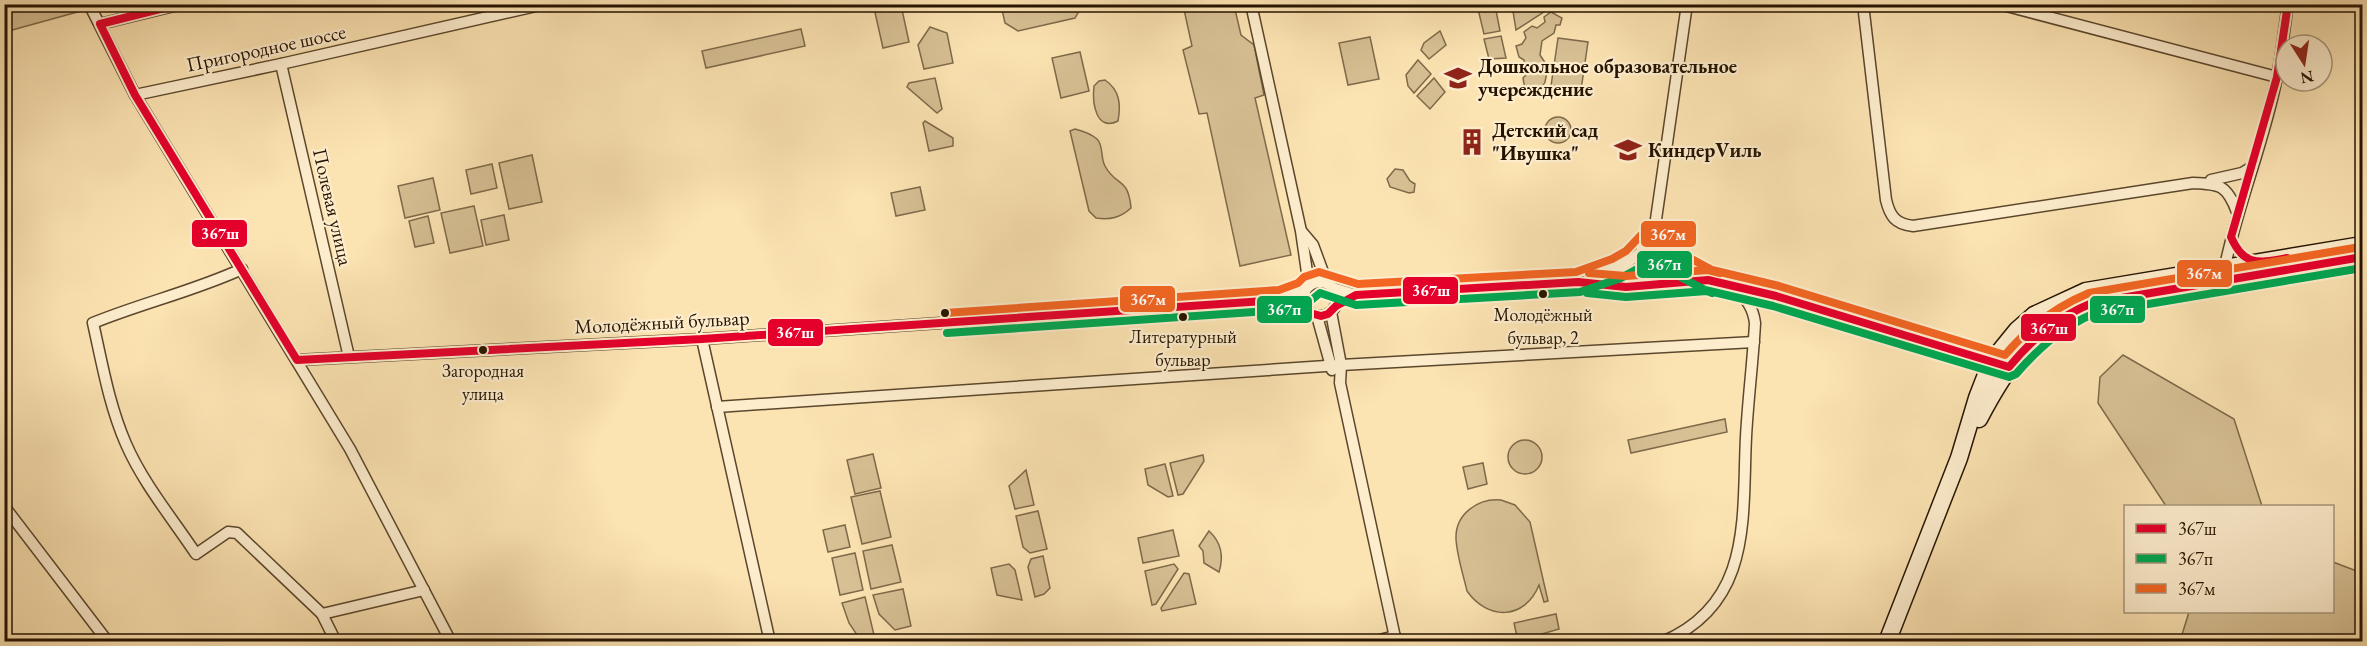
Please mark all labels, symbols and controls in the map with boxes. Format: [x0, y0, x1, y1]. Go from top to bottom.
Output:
street label: Пригородное шоссе [184, 18, 348, 78]
north arrow [2274, 33, 2334, 93]
place label: Дошкольное образовательное учереждение [1478, 53, 1737, 102]
school or university icon: Дошкольное образовательное учереждение [1443, 63, 1473, 93]
text: N [2298, 66, 2316, 89]
place label: Детский сад "Ивушка" [1492, 117, 1599, 166]
building icon: Детский сад "Ивушка" [1457, 127, 1487, 157]
school or university icon: КиндерVиль [1613, 135, 1643, 165]
place label: КиндерVиль [1648, 137, 1762, 163]
street label: Полевая улица [307, 146, 359, 268]
line badge: 367ш [191, 219, 248, 248]
line badge: 367м [1640, 220, 1697, 248]
text: 367ш [201, 223, 239, 244]
text: 367м [1650, 224, 1686, 245]
line badge: 367п [1636, 250, 1693, 279]
text: 367п [1647, 254, 1681, 275]
line badge: 367м [2176, 259, 2233, 288]
text: 367м [2186, 263, 2222, 284]
line badge: 367ш [1402, 276, 1459, 305]
text: 367ш [1412, 280, 1450, 301]
line badge: 367м [1119, 285, 1176, 313]
marker: Молодёжный бульвар, 2 [1537, 288, 1549, 300]
text: 367м [1130, 289, 1166, 310]
line badge: 367п [1256, 295, 1313, 324]
line badge: 367п [2089, 295, 2146, 324]
text: 367п [1267, 299, 1301, 320]
text: 367п [2100, 299, 2134, 320]
place label: Молодёжный бульвар, 2 [1494, 303, 1593, 349]
street label: Молодёжный бульвар [574, 304, 750, 340]
unlabelled marker [939, 307, 951, 319]
marker: Литературный бульвар [1177, 311, 1189, 323]
line badge: 367ш [2020, 313, 2077, 342]
line badge: 367ш [767, 318, 824, 347]
text: 367ш [2030, 318, 2068, 339]
text: 367ш [776, 322, 814, 343]
place label: Литературный бульвар [1129, 325, 1237, 371]
marker: Загородная улица [477, 344, 489, 356]
place label: Загородная улица [442, 359, 524, 405]
legend [2124, 505, 2334, 613]
text: 367ш [2178, 517, 2217, 540]
text: 367п [2178, 547, 2213, 570]
text: 367м [2178, 577, 2216, 600]

